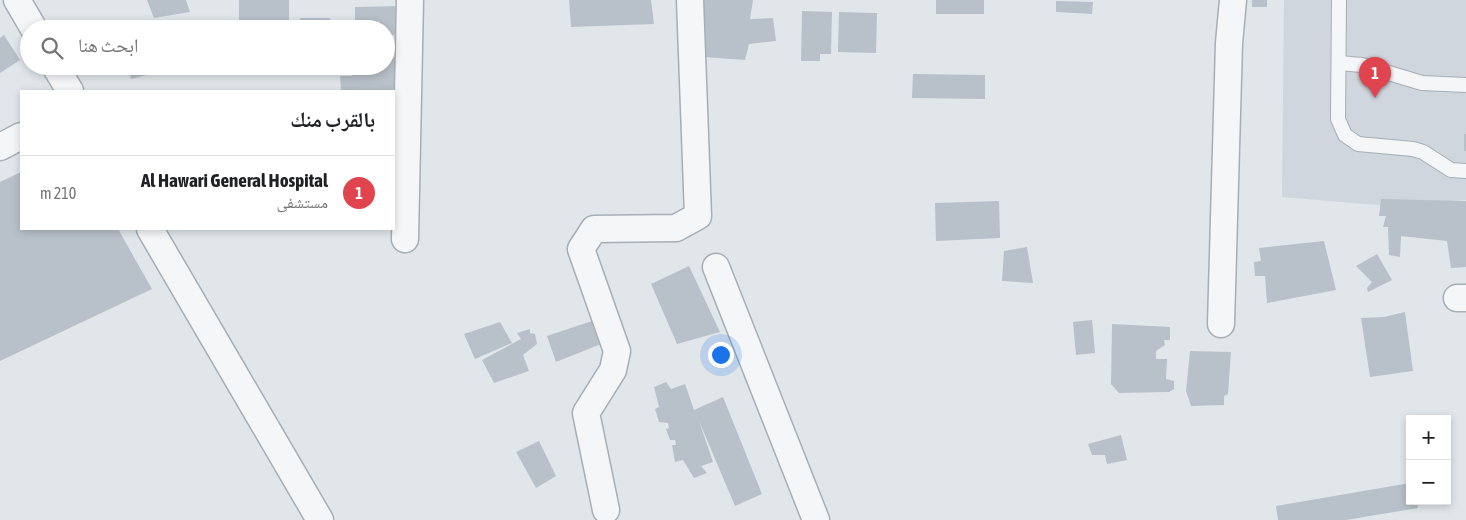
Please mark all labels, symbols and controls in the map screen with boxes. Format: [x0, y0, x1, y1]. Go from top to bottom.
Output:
search box [20, 20, 395, 75]
icon: search [38, 34, 66, 62]
text: ابحث هنا [78, 34, 139, 56]
pin: 1 [1359, 57, 1391, 98]
text: بالقرب منك [290, 107, 375, 131]
text: Al Hawari General Hospital [141, 169, 328, 191]
text: 210 m [40, 184, 76, 202]
text: 1 [355, 184, 363, 202]
text: مستشفى [277, 193, 328, 211]
your location [708, 342, 734, 368]
map controls [1406, 415, 1451, 505]
button: + [1406, 415, 1451, 460]
button: − [1406, 460, 1451, 505]

